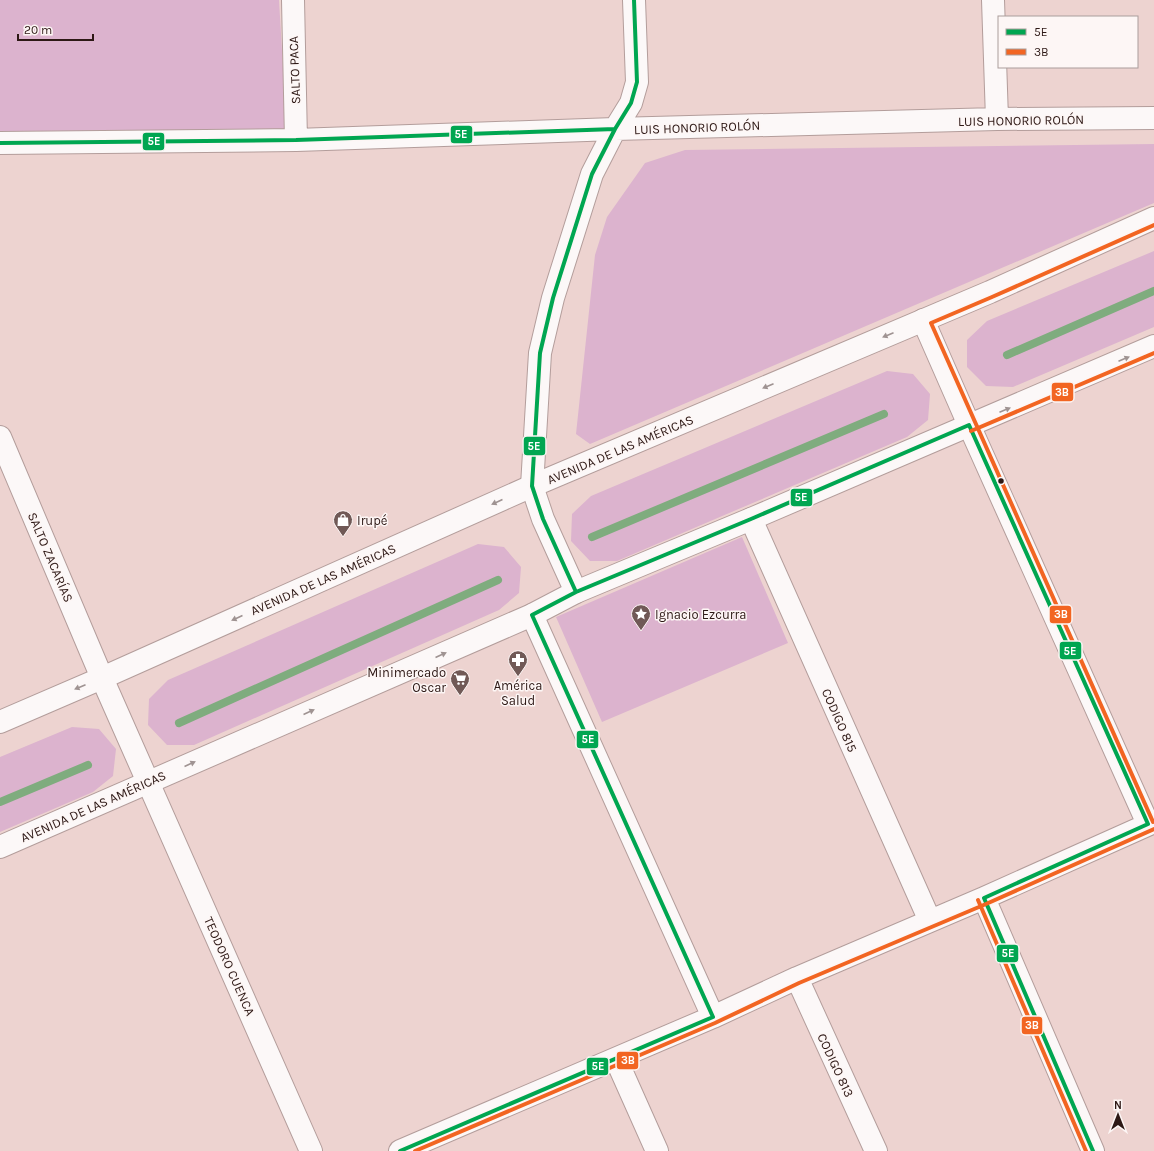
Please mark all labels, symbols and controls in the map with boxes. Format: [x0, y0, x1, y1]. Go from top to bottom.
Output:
scale bar [18, 16, 93, 42]
legend [998, 16, 1138, 68]
text: 20 m [24, 23, 52, 37]
text: 5E [1034, 25, 1048, 39]
street label: SALTO PACA [286, 35, 303, 104]
text: 3B [1034, 45, 1049, 59]
street label: LUIS HONORIO ROLÓN [958, 111, 1084, 129]
street label: LUIS HONORIO ROLÓN [634, 117, 760, 137]
line badge: 5E [450, 125, 473, 144]
text: 5E [455, 128, 467, 141]
line badge: 5E [142, 132, 165, 151]
text: 5E [148, 135, 160, 148]
one-way arrow [881, 333, 893, 339]
one-way arrow [1119, 355, 1131, 361]
line badge: 3B [1051, 382, 1074, 402]
one-way arrow [762, 383, 773, 389]
text: 3B [1055, 386, 1069, 399]
one-way arrow [999, 406, 1011, 412]
street label: AVENIDA DE LAS AMÉRICAS [544, 410, 696, 487]
line badge: 5E [523, 436, 546, 456]
text: 5E [528, 440, 540, 453]
unlabelled marker [996, 476, 1006, 486]
line badge: 5E [790, 488, 813, 507]
text: 5E [795, 491, 807, 504]
one-way arrow [490, 499, 502, 505]
street label: SALTO ZACARÍAS [25, 509, 78, 604]
shop icon: Irupé [332, 509, 354, 537]
place label: Irupé [357, 513, 388, 528]
street label: AVENIDA DE LAS AMÉRICAS [247, 539, 398, 618]
place icon: Ignacio Ezcurra [630, 603, 652, 631]
line badge: 3B [1049, 605, 1072, 624]
place label: Ignacio Ezcurra [655, 607, 746, 622]
text: 3B [1054, 608, 1068, 621]
one-way arrow [231, 615, 243, 621]
line badge: 5E [1059, 641, 1082, 660]
text: 5E [1064, 645, 1076, 658]
pharmacy icon: América Salud [507, 649, 529, 677]
one-way arrow [435, 651, 447, 657]
place label: Minimercado Oscar [367, 665, 446, 695]
supermarket icon: Minimercado Oscar [449, 668, 471, 696]
place label: América Salud [494, 678, 542, 708]
one-way arrow [74, 685, 86, 691]
street label: CODIGO 815 [819, 686, 860, 754]
one-way arrow [303, 709, 314, 715]
line badge: 5E [576, 730, 599, 749]
text: 5E [582, 733, 594, 746]
one-way arrow [184, 761, 195, 767]
street label: AVENIDA DE LAS AMÉRICAS [17, 766, 168, 845]
street label: TEODORO CUENCA [201, 914, 258, 1018]
line badge: 5E [996, 944, 1019, 963]
text: 5E [1002, 947, 1014, 960]
line badge: 3B [1021, 1016, 1043, 1035]
text: 3B [1025, 1019, 1039, 1032]
street label: CODIGO 813 [814, 1031, 857, 1099]
line badge: 3B [616, 1051, 639, 1070]
text: 3B [621, 1054, 635, 1067]
line badge: 5E [586, 1057, 609, 1076]
text: 5E [592, 1060, 604, 1073]
north arrow [1098, 1095, 1138, 1135]
text: N [1114, 1099, 1122, 1112]

